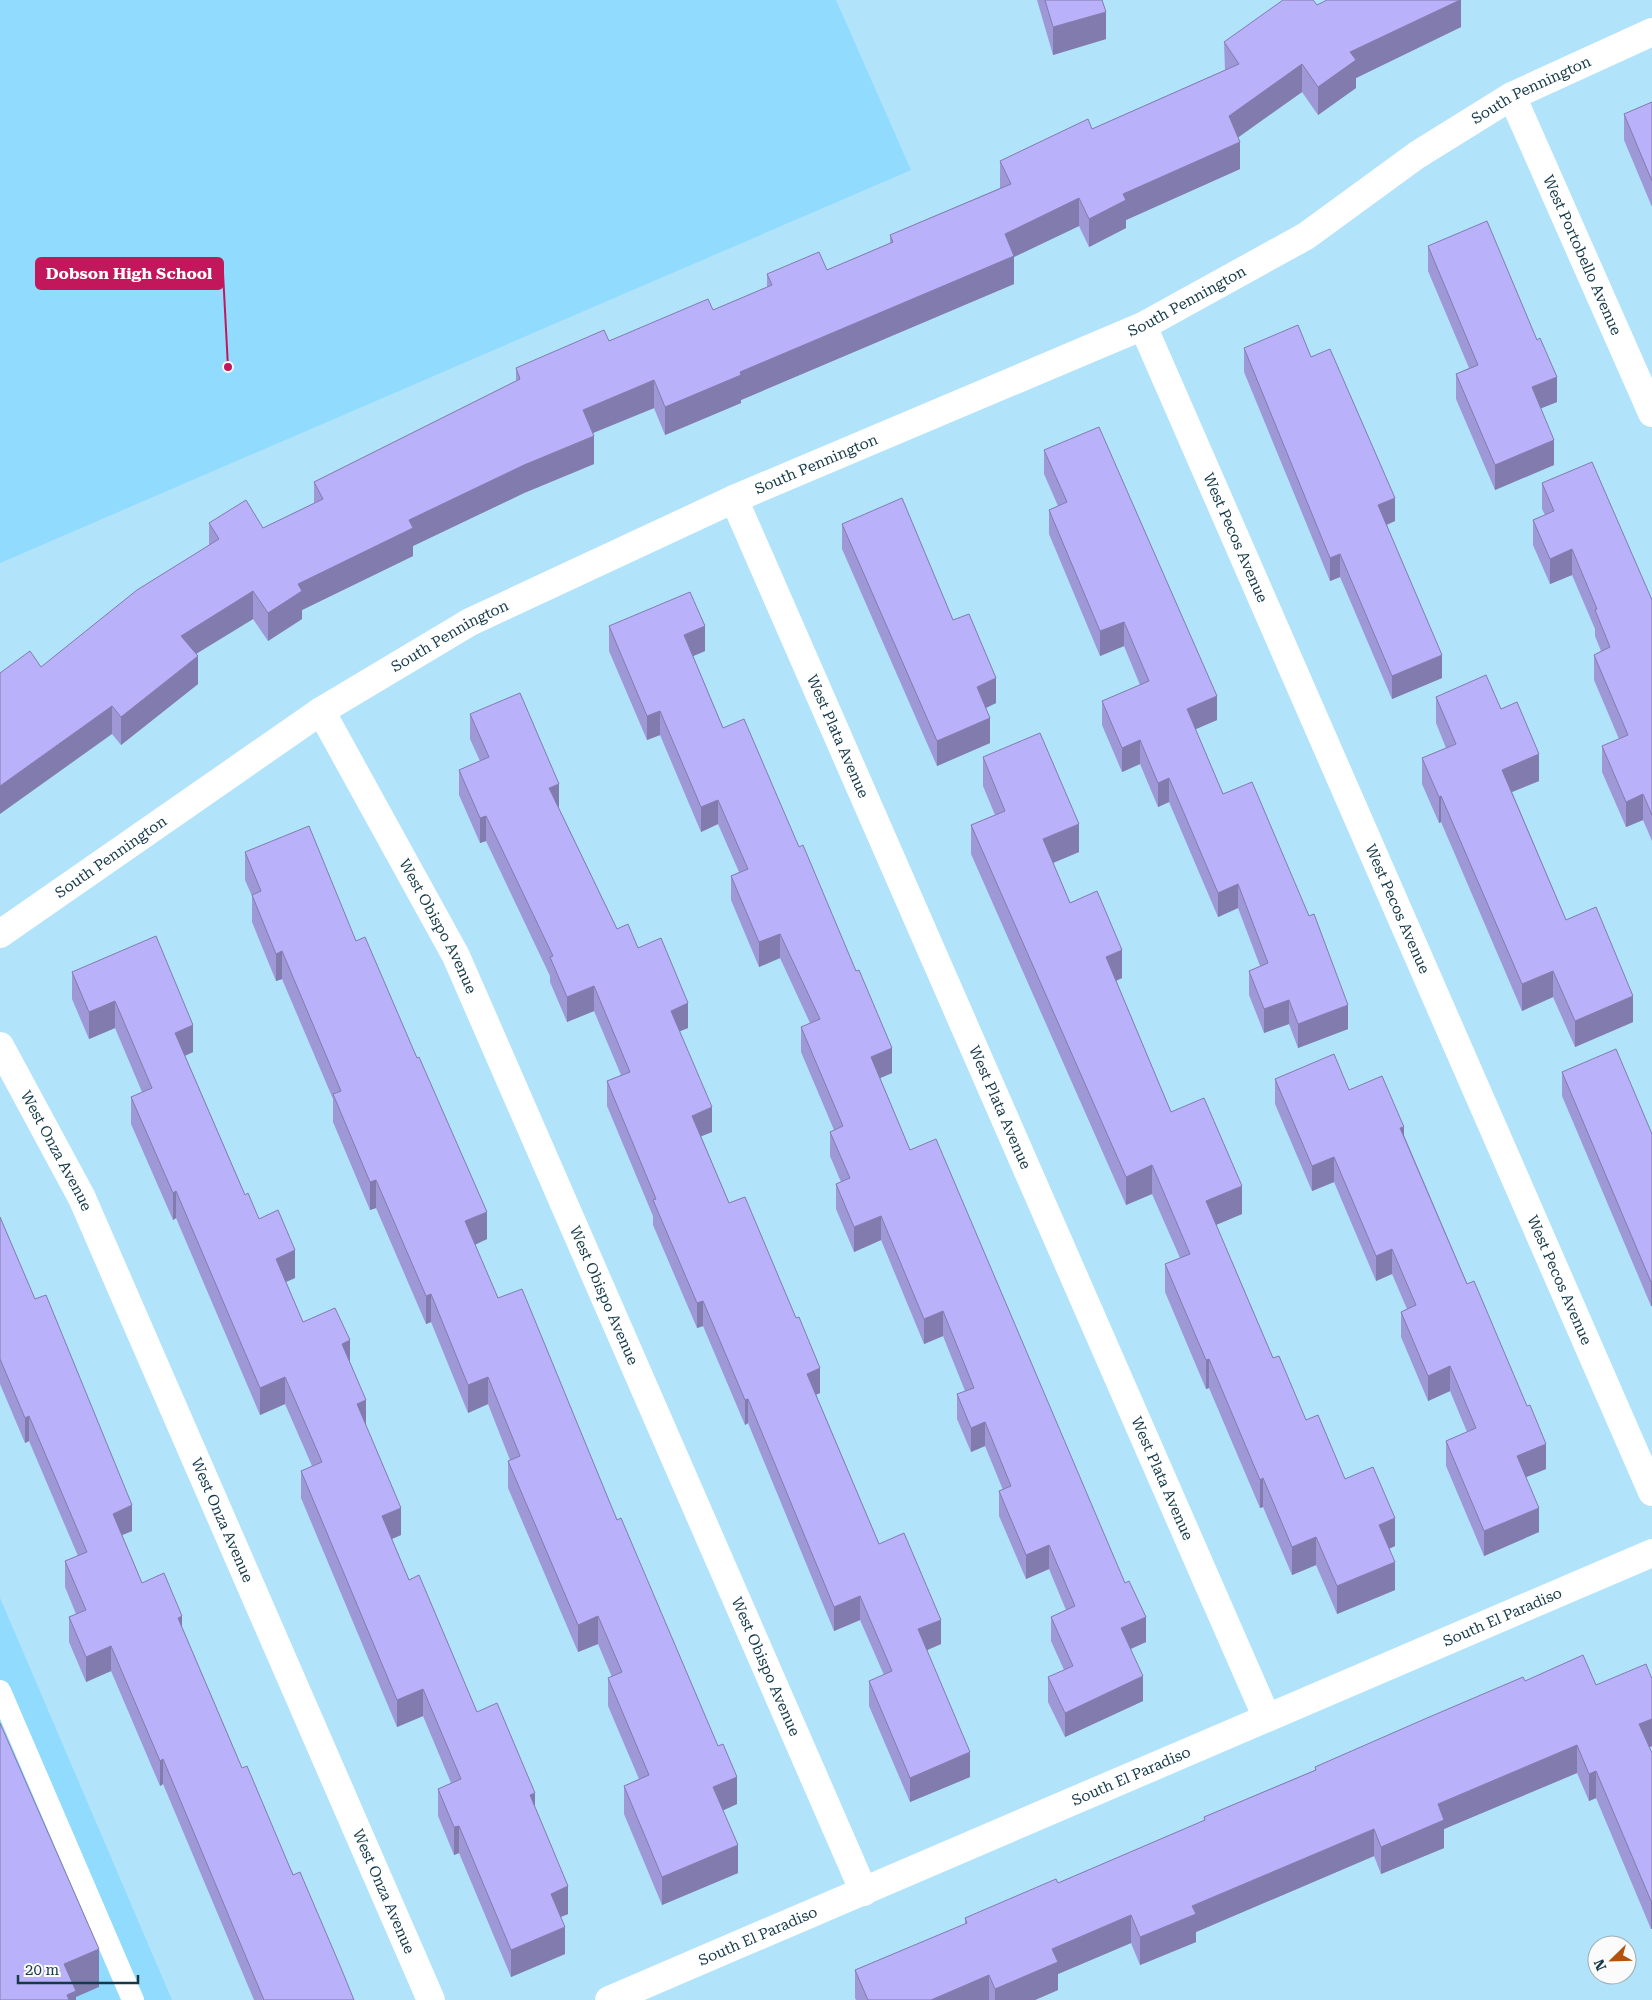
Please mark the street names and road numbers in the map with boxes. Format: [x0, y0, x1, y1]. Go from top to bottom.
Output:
street label: South Pennington [1468, 52, 1594, 128]
street label: West Portobello Avenue [1539, 172, 1625, 338]
street label: South Pennington [1125, 262, 1249, 340]
street label: South Pennington [752, 430, 881, 498]
street label: West Pecos Avenue [1199, 470, 1272, 605]
street label: South Pennington [388, 596, 512, 676]
street label: West Plata Avenue [803, 672, 873, 801]
street label: South Pennington [52, 812, 170, 902]
street label: West Pecos Avenue [1361, 841, 1434, 976]
street label: West Obispo Avenue [395, 856, 480, 996]
street label: West Plata Avenue [965, 1043, 1035, 1172]
street label: West Onza Avenue [17, 1088, 96, 1214]
street label: West Pecos Avenue [1523, 1213, 1596, 1348]
street label: West Obispo Avenue [566, 1223, 642, 1368]
street label: West Plata Avenue [1127, 1414, 1197, 1543]
street label: West Onza Avenue [187, 1455, 257, 1585]
street label: South El Paradiso [1440, 1584, 1565, 1650]
street label: West Obispo Avenue [728, 1595, 804, 1739]
street label: South El Paradiso [1069, 1743, 1193, 1810]
street label: West Onza Avenue [349, 1827, 419, 1956]
street label: South El Paradiso [696, 1903, 820, 1970]

